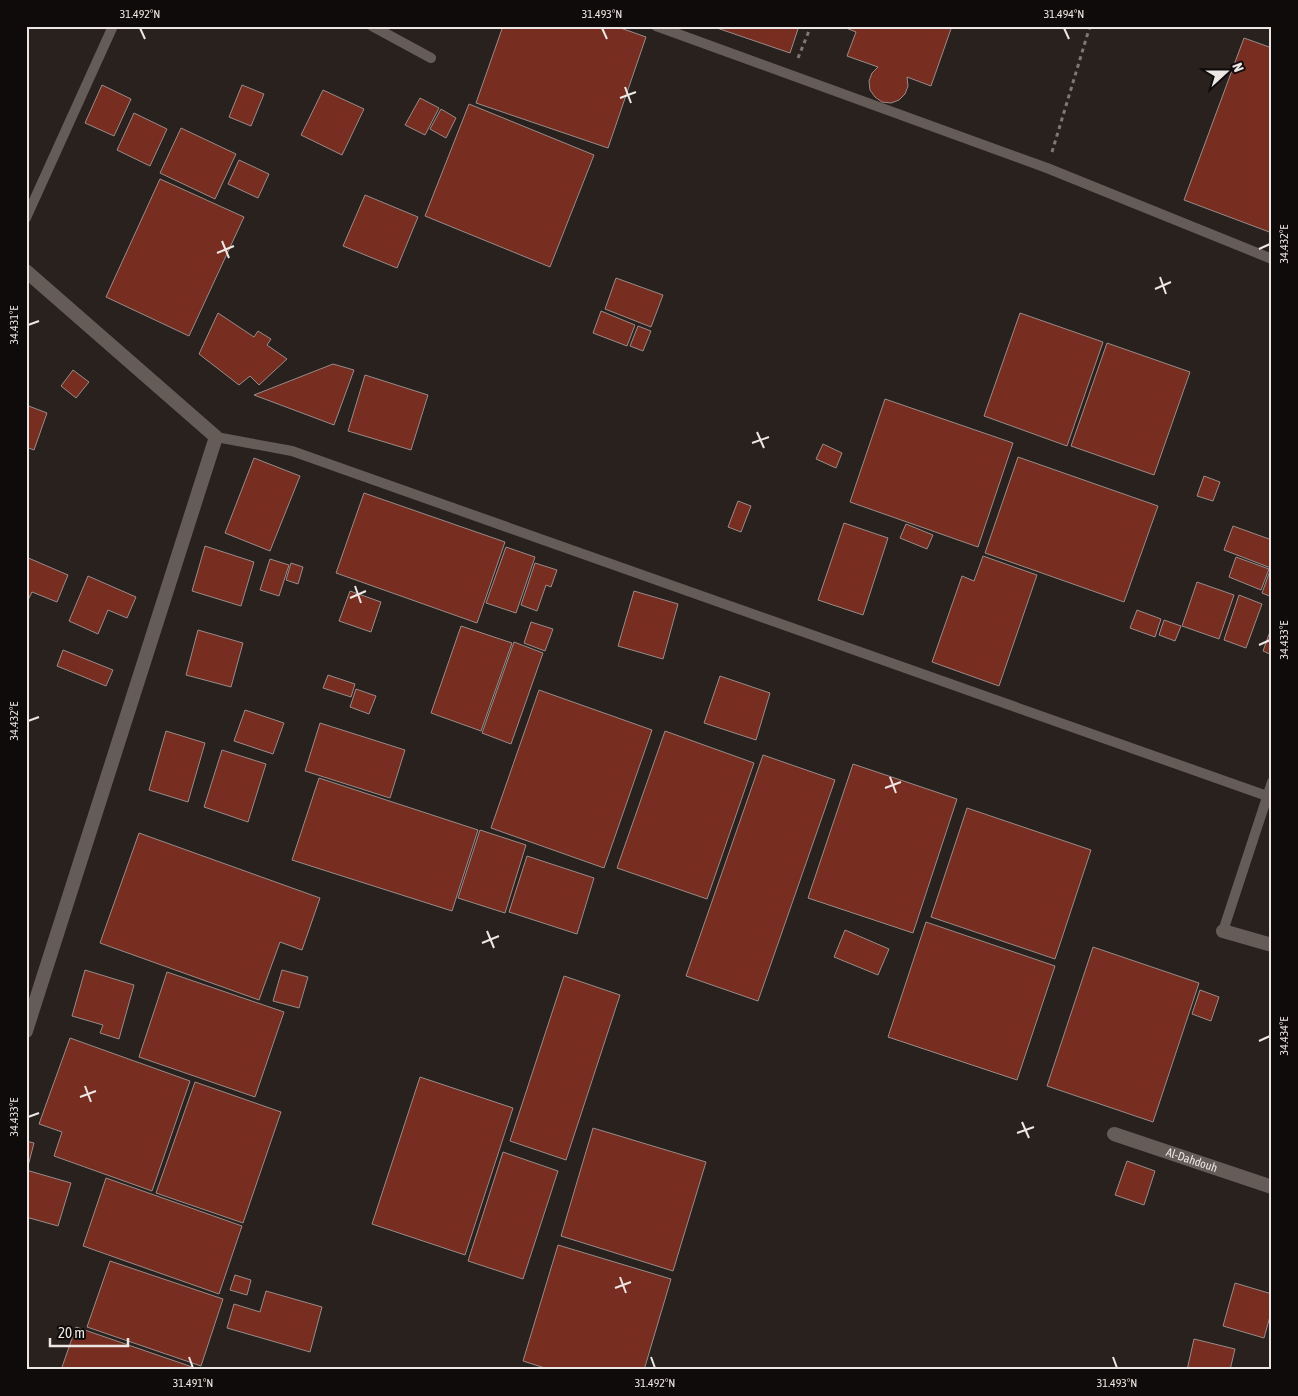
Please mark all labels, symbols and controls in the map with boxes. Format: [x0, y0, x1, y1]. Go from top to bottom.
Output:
text: 31.492°N [120, 7, 160, 21]
text: 31.493°N [582, 7, 622, 21]
text: 31.494°N [1044, 7, 1084, 21]
north arrow [1200, 48, 1250, 98]
text: N [1229, 61, 1247, 74]
text: 34.432°E [1277, 225, 1291, 263]
text: 34.431°E [7, 306, 21, 344]
text: 34.433°E [1277, 621, 1291, 659]
text: 34.432°E [7, 702, 21, 740]
text: 34.434°E [1277, 1017, 1291, 1055]
text: 34.433°E [7, 1098, 21, 1136]
street label: Al-Dahdouh [1164, 1145, 1219, 1175]
scale bar [50, 1316, 128, 1348]
text: 20 m [58, 1324, 85, 1341]
text: 31.491°N [173, 1376, 213, 1390]
text: 31.492°N [635, 1376, 675, 1390]
text: 31.493°N [1097, 1376, 1137, 1390]

